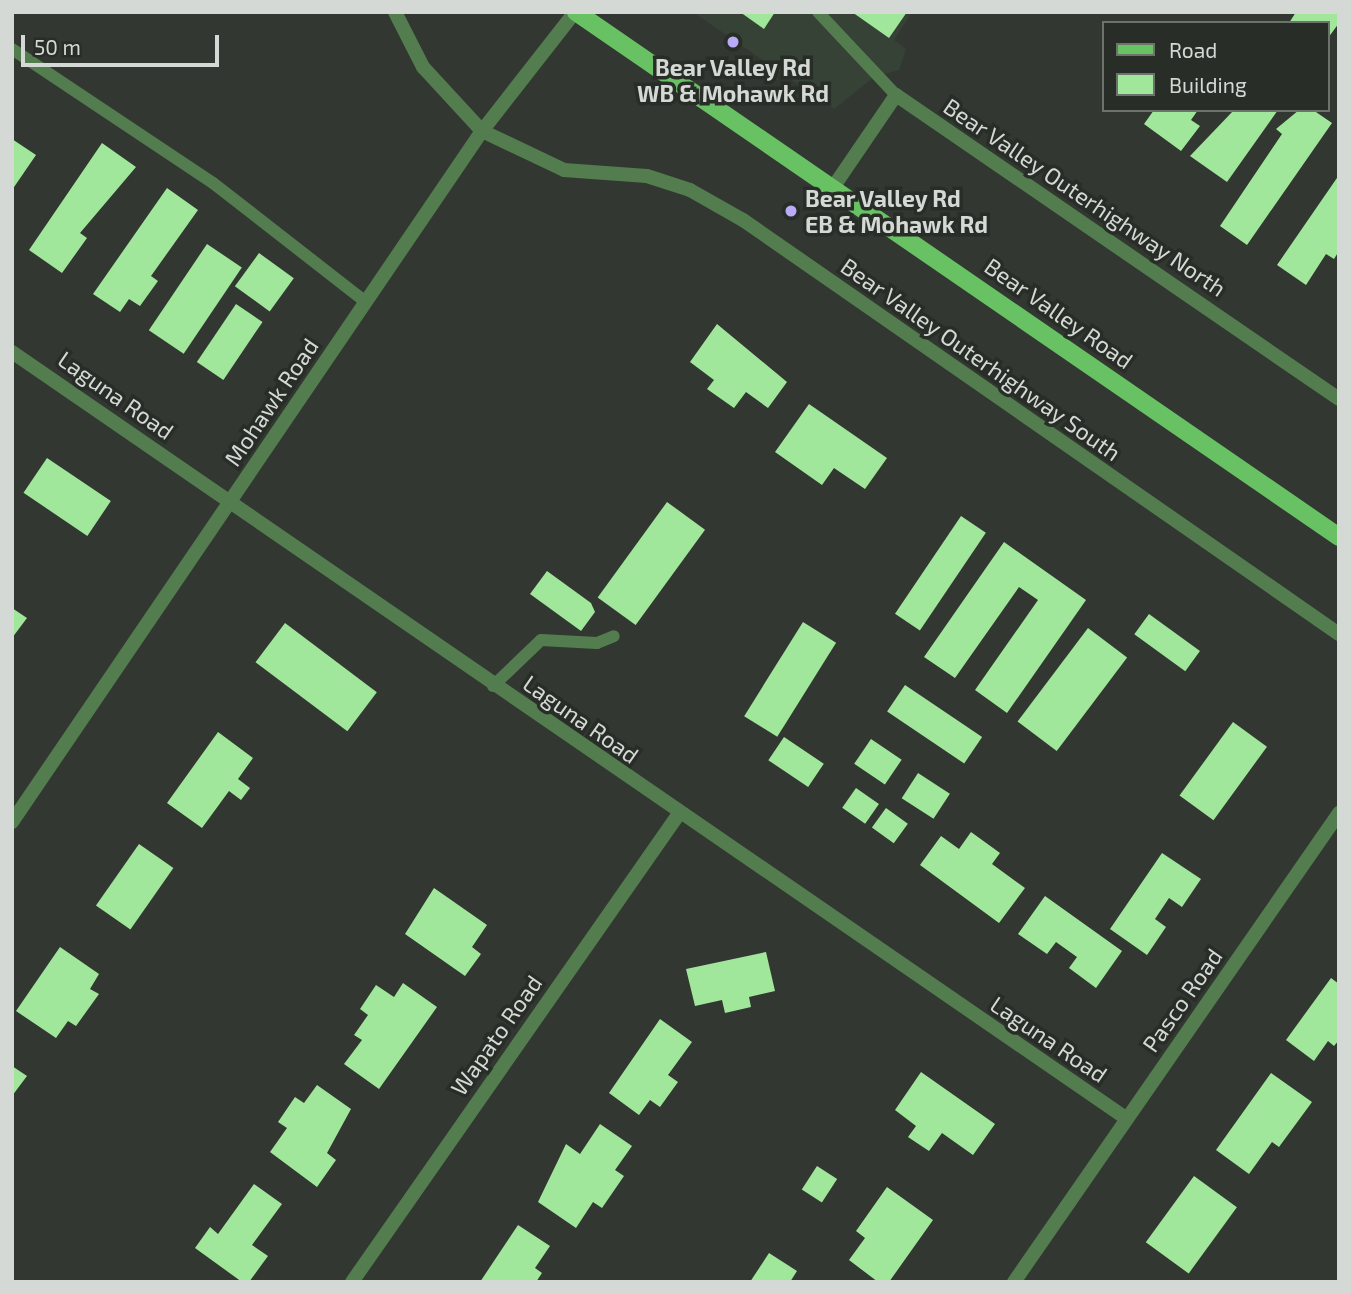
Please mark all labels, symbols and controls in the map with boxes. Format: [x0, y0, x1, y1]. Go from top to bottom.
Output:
scale bar [24, 21, 222, 65]
legend [1102, 21, 1330, 112]
text: 50 m [34, 34, 81, 59]
marker: Bear Valley Rd WB & Mohawk Rd [725, 34, 741, 50]
text: Road [1169, 37, 1217, 62]
place label: Bear Valley Rd WB & Mohawk Rd [637, 53, 829, 107]
text: Building [1169, 72, 1247, 97]
street label: Bear Valley Outerhighway North [938, 92, 1232, 302]
place label: Bear Valley Rd EB & Mohawk Rd [805, 184, 988, 238]
marker: Bear Valley Rd EB & Mohawk Rd [783, 203, 799, 219]
street label: Bear Valley Outerhighway South [835, 251, 1127, 467]
street label: Bear Valley Road [979, 251, 1139, 375]
street label: Mohawk Road [218, 333, 324, 471]
street label: Laguna Road [53, 345, 179, 445]
street label: Laguna Road [518, 669, 644, 769]
street label: Pasco Road [1136, 943, 1228, 1057]
street label: Wapato Road [445, 970, 547, 1100]
street label: Laguna Road [986, 990, 1112, 1088]

